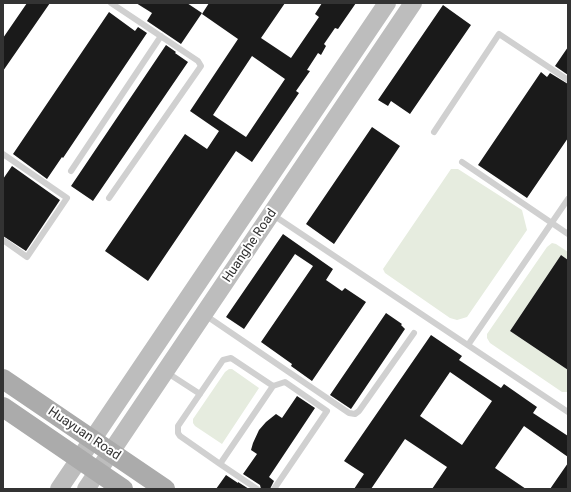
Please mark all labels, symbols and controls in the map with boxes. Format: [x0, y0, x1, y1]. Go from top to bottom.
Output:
street label: Huanghe Road [220, 206, 280, 286]
street label: Huayuan Road [45, 404, 123, 464]

